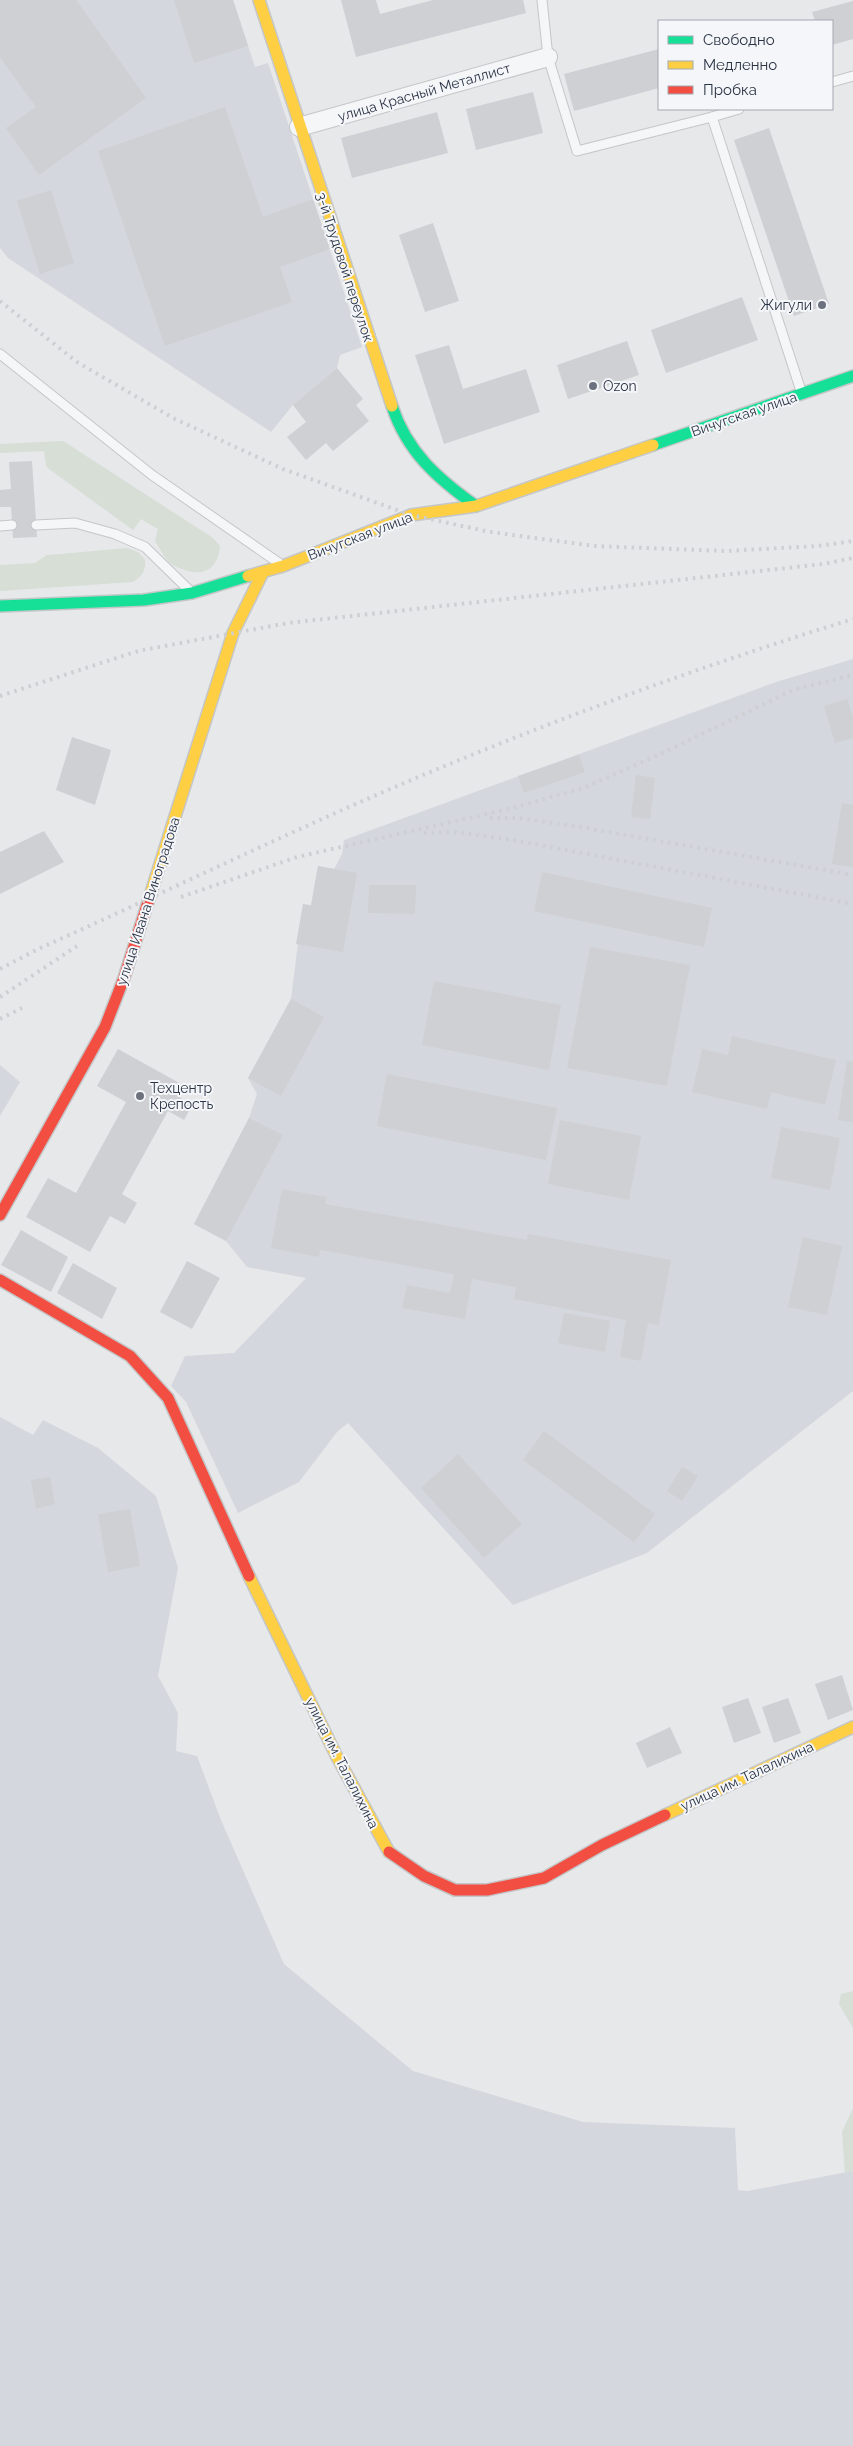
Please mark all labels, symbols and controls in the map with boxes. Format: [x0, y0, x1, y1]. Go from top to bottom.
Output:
legend [658, 20, 833, 110]
text: Свободно [703, 31, 775, 49]
text: Медленно [703, 56, 777, 74]
street label: улица Красный Металлист [336, 60, 512, 124]
text: Пробка [703, 81, 757, 99]
street label: 3-й Трудовой переулок [313, 190, 377, 344]
place label: Жигули [760, 297, 812, 313]
marker: Жигули [816, 299, 828, 311]
place label: Ozon [603, 378, 637, 394]
marker: Ozon [587, 380, 599, 392]
street label: Вичугская улица [689, 388, 799, 440]
street label: Вичугская улица [305, 509, 415, 563]
street label: улица Ивана Виноградова [113, 815, 183, 987]
place label: Техцентр Крепость [150, 1080, 213, 1112]
marker: Техцентр Крепость [134, 1090, 146, 1102]
street label: улица им. Талалихина [302, 1695, 382, 1831]
street label: улица им. Талалихина [678, 1738, 816, 1814]

